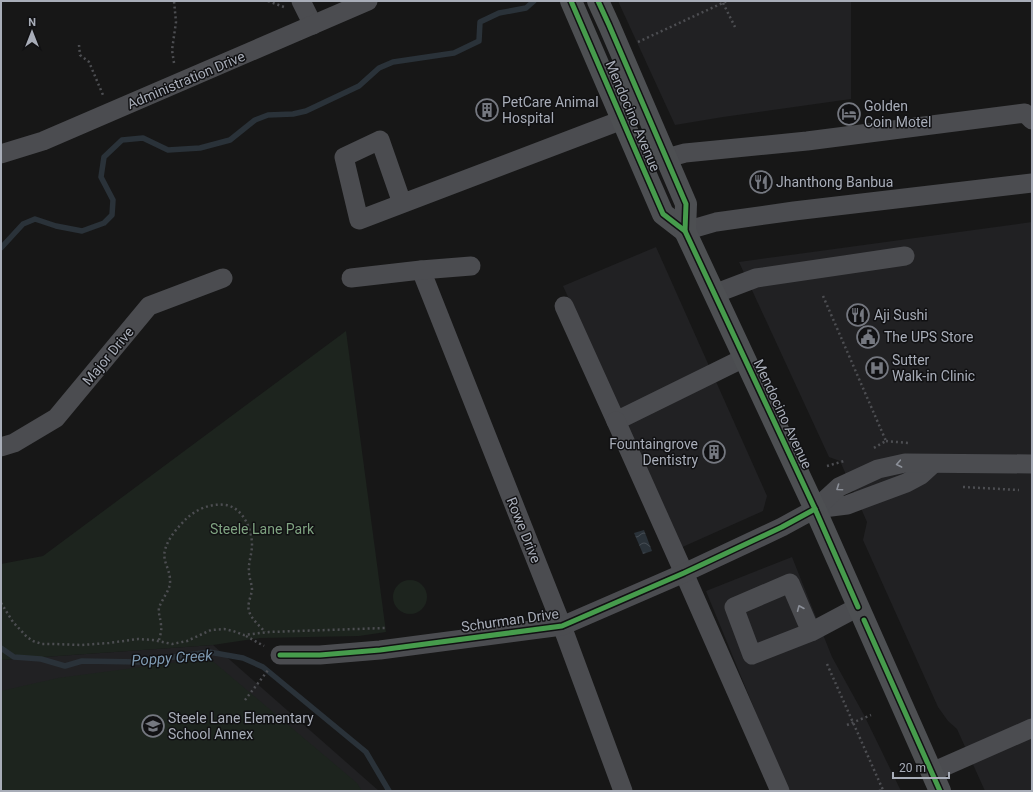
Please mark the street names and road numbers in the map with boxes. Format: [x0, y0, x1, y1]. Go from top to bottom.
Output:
street label: Administration Drive [125, 48, 247, 112]
street label: Mendocino Avenue [602, 58, 664, 174]
street label: Major Drive [79, 324, 137, 388]
street label: Mendocino Avenue [751, 357, 815, 471]
street label: Rowe Drive [504, 495, 544, 565]
street label: Schurman Drive [460, 605, 560, 635]

